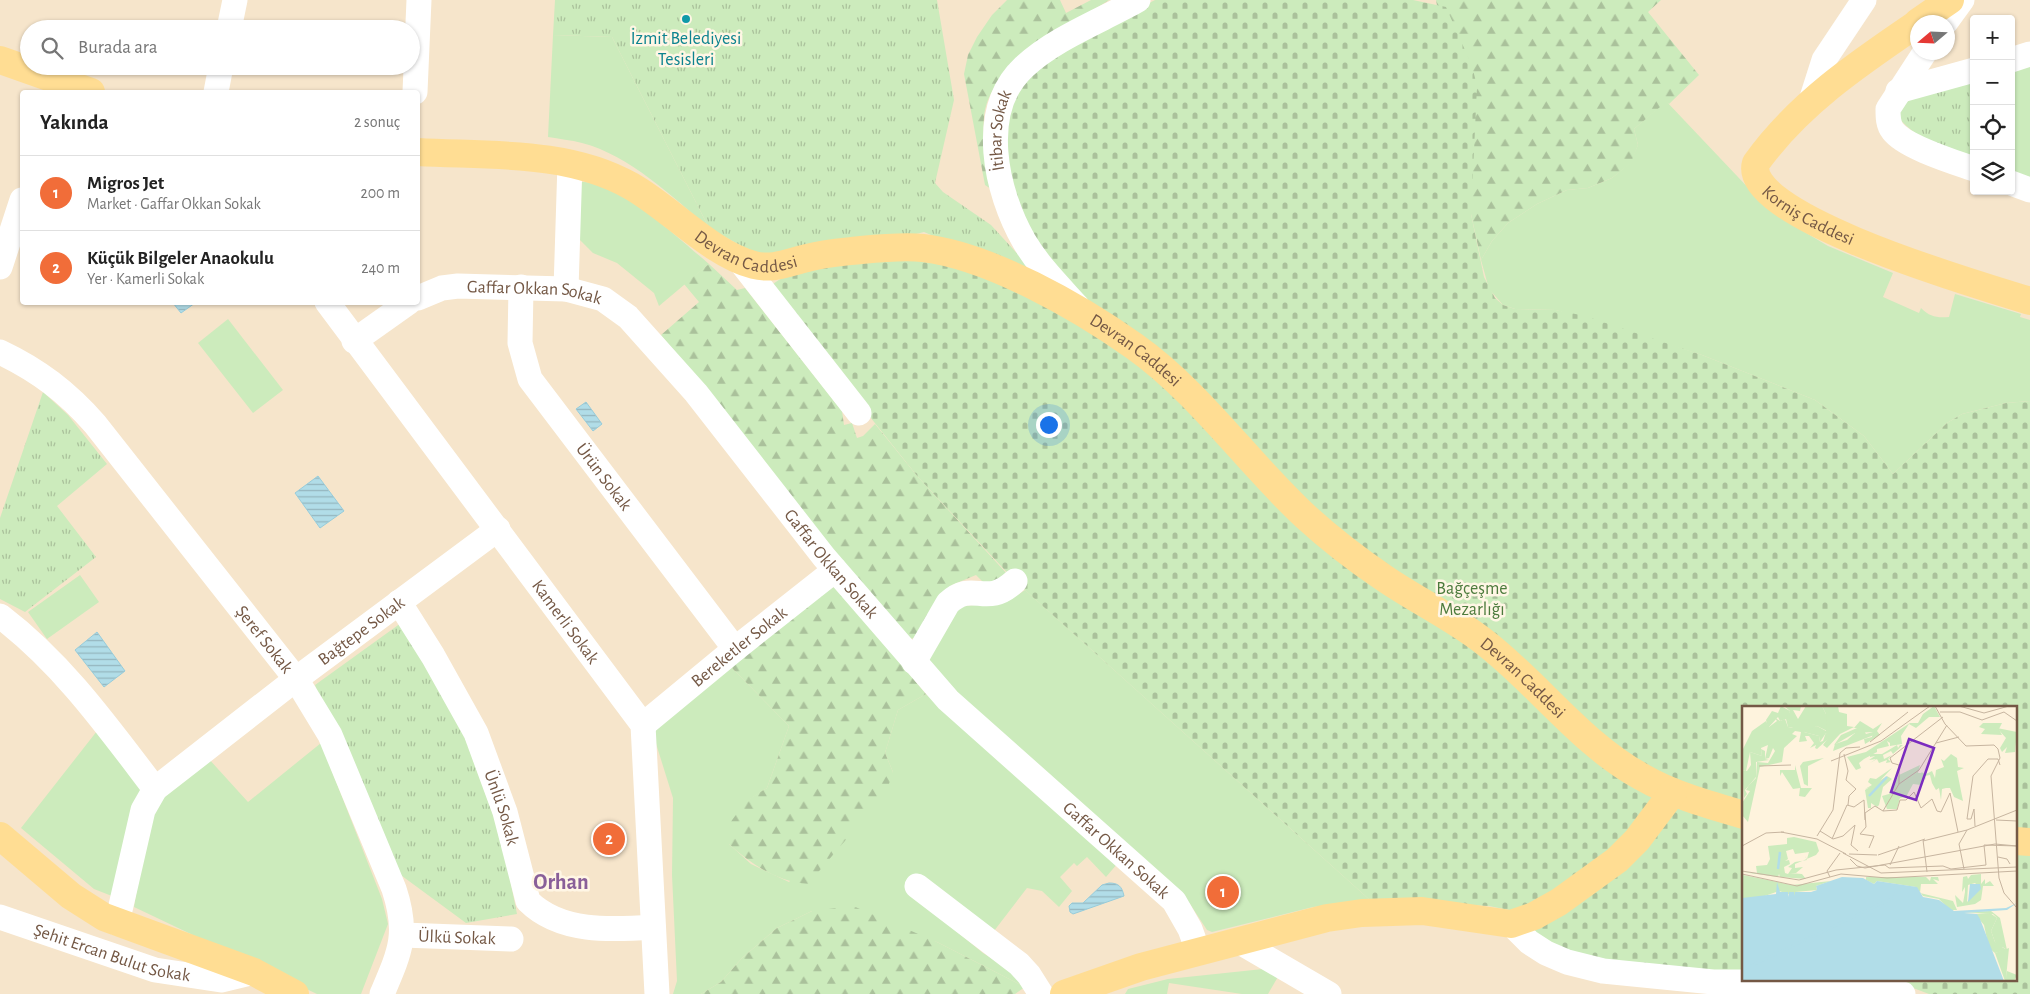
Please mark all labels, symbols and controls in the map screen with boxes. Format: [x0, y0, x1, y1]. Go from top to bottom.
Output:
marker: İzmit Belediyesi Tesisleri [680, 13, 692, 25]
north arrow [1910, 15, 1955, 60]
map controls [1970, 15, 2015, 195]
button: + [1970, 15, 2015, 60]
search box [20, 20, 420, 75]
place label: İzmit Belediyesi Tesisleri [631, 28, 741, 69]
icon: search [38, 34, 66, 62]
text: Burada ara [78, 38, 157, 57]
button: − [1970, 60, 2015, 105]
street label: İtibar Sokak [987, 86, 1016, 173]
button: locate [1970, 105, 2015, 150]
text: Yakında [40, 112, 109, 133]
text: 2 sonuç [354, 114, 400, 130]
button: layers [1970, 150, 2015, 195]
text: Migros Jet [87, 174, 164, 193]
street label: Korniş Caddesi [1758, 183, 1856, 249]
text: 1 [53, 185, 59, 201]
text: 200 m [360, 185, 400, 201]
text: Market · Gaffar Okkan Sokak [87, 196, 261, 212]
street label: Devran Caddesi [691, 228, 800, 277]
text: Küçük Bilgeler Anaokulu [87, 249, 274, 268]
text: 2 [52, 260, 60, 276]
text: 240 m [361, 260, 400, 276]
text: Yer · Kamerli Sokak [87, 271, 204, 287]
street label: Gaffar Okkan Sokak [467, 278, 604, 308]
street label: Devran Caddesi [1086, 311, 1184, 391]
your location [1036, 412, 1062, 438]
street label: Ürün Sokak [572, 439, 635, 515]
street label: Gaffar Okkan Sokak [780, 506, 881, 623]
street label: Kamerli Sokak [528, 577, 602, 668]
park label: Bağçeşme Mezarlığı [1436, 580, 1508, 619]
street label: Bağtepe Sokak [315, 593, 409, 669]
street label: Şeref Sokak [232, 603, 296, 678]
street label: Bereketler Sokak [688, 603, 791, 691]
street label: Devran Caddesi [1476, 634, 1568, 722]
inset map [1742, 706, 2018, 982]
street label: Ünlü Sokak [480, 767, 521, 848]
street label: Gaffar Okkan Sokak [1059, 799, 1173, 903]
pin: 2 [593, 820, 625, 858]
district label: Orhan [533, 871, 589, 893]
pin: 1 [1207, 873, 1239, 911]
street label: Şehit Ercan Bulut Sokak [31, 921, 192, 985]
street label: Ülkü Sokak [418, 926, 497, 948]

